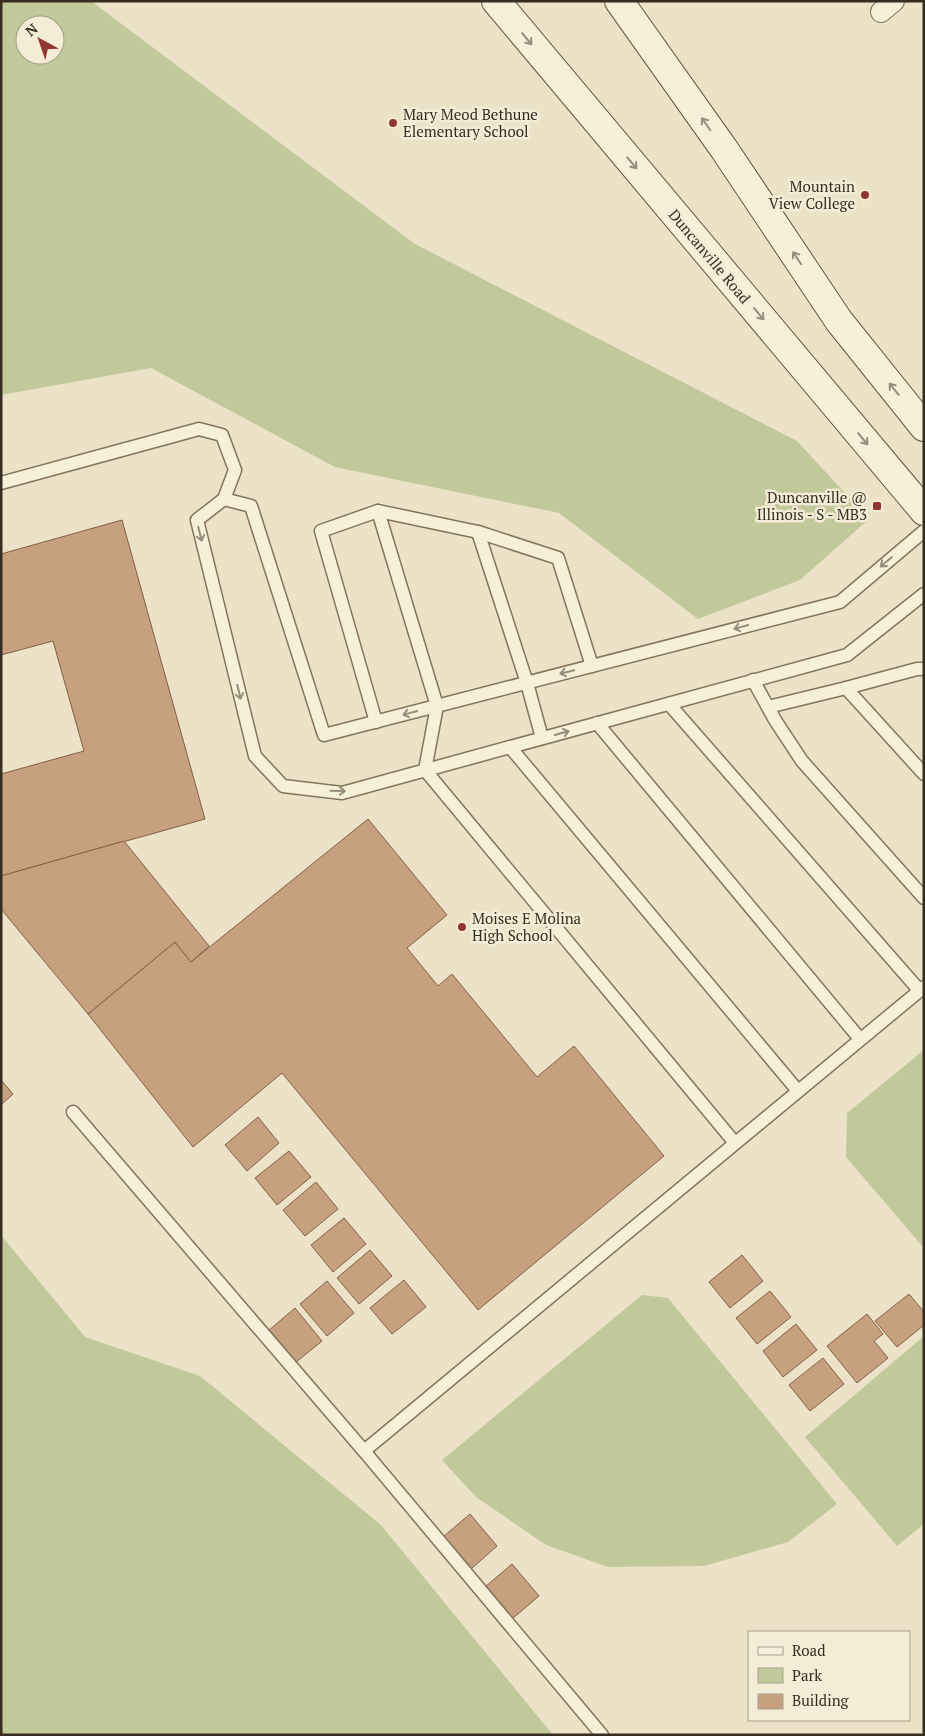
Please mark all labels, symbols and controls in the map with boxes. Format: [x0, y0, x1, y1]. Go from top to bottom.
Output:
north arrow [15, 15, 65, 65]
text: N [21, 19, 42, 40]
one-way arrow [522, 32, 533, 45]
place label: Mary Meod Bethune Elementary School [403, 104, 538, 141]
marker: Mary Meod Bethune Elementary School [387, 117, 399, 129]
one-way arrow [701, 117, 711, 131]
one-way arrow [626, 156, 637, 169]
place label: Mountain View College [769, 176, 855, 213]
marker: Mountain View College [859, 189, 871, 201]
street label: Duncanville Road [665, 205, 755, 307]
one-way arrow [792, 251, 802, 265]
one-way arrow [753, 308, 764, 321]
one-way arrow [888, 383, 899, 396]
one-way arrow [858, 432, 869, 445]
place label: Duncanville @ Illinois - S - MB3 [757, 487, 867, 524]
marker: Duncanville @ Illinois - S - MB3 [871, 500, 883, 512]
one-way arrow [196, 526, 206, 542]
one-way arrow [880, 557, 893, 568]
one-way arrow [734, 623, 750, 632]
one-way arrow [560, 668, 576, 678]
one-way arrow [235, 684, 244, 700]
one-way arrow [402, 709, 418, 718]
one-way arrow [554, 727, 570, 737]
one-way arrow [330, 787, 346, 796]
place label: Moises E Molina High School [472, 908, 582, 945]
marker: Moises E Molina High School [456, 921, 468, 933]
legend [748, 1631, 910, 1721]
text: Road [792, 1640, 825, 1660]
text: Park [792, 1665, 822, 1685]
text: Building [792, 1690, 850, 1710]

